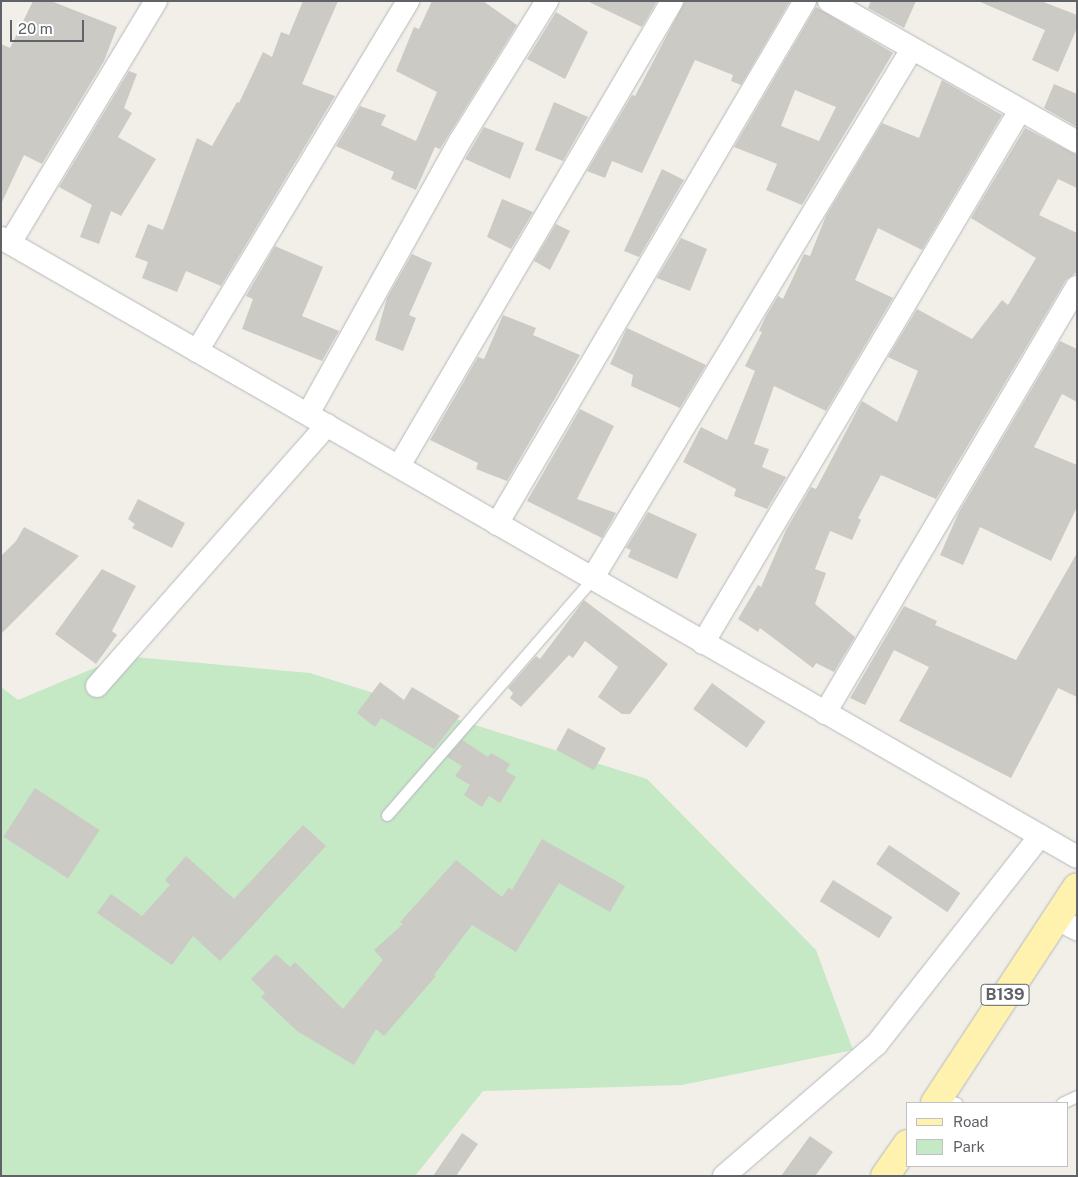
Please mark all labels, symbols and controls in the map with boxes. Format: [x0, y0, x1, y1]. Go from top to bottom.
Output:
scale bar [12, 10, 86, 42]
text: 20 m [18, 20, 53, 37]
road number: B139 [980, 982, 1030, 1008]
legend [906, 1102, 1068, 1167]
text: Road [953, 1113, 989, 1130]
text: Park [953, 1138, 985, 1155]

